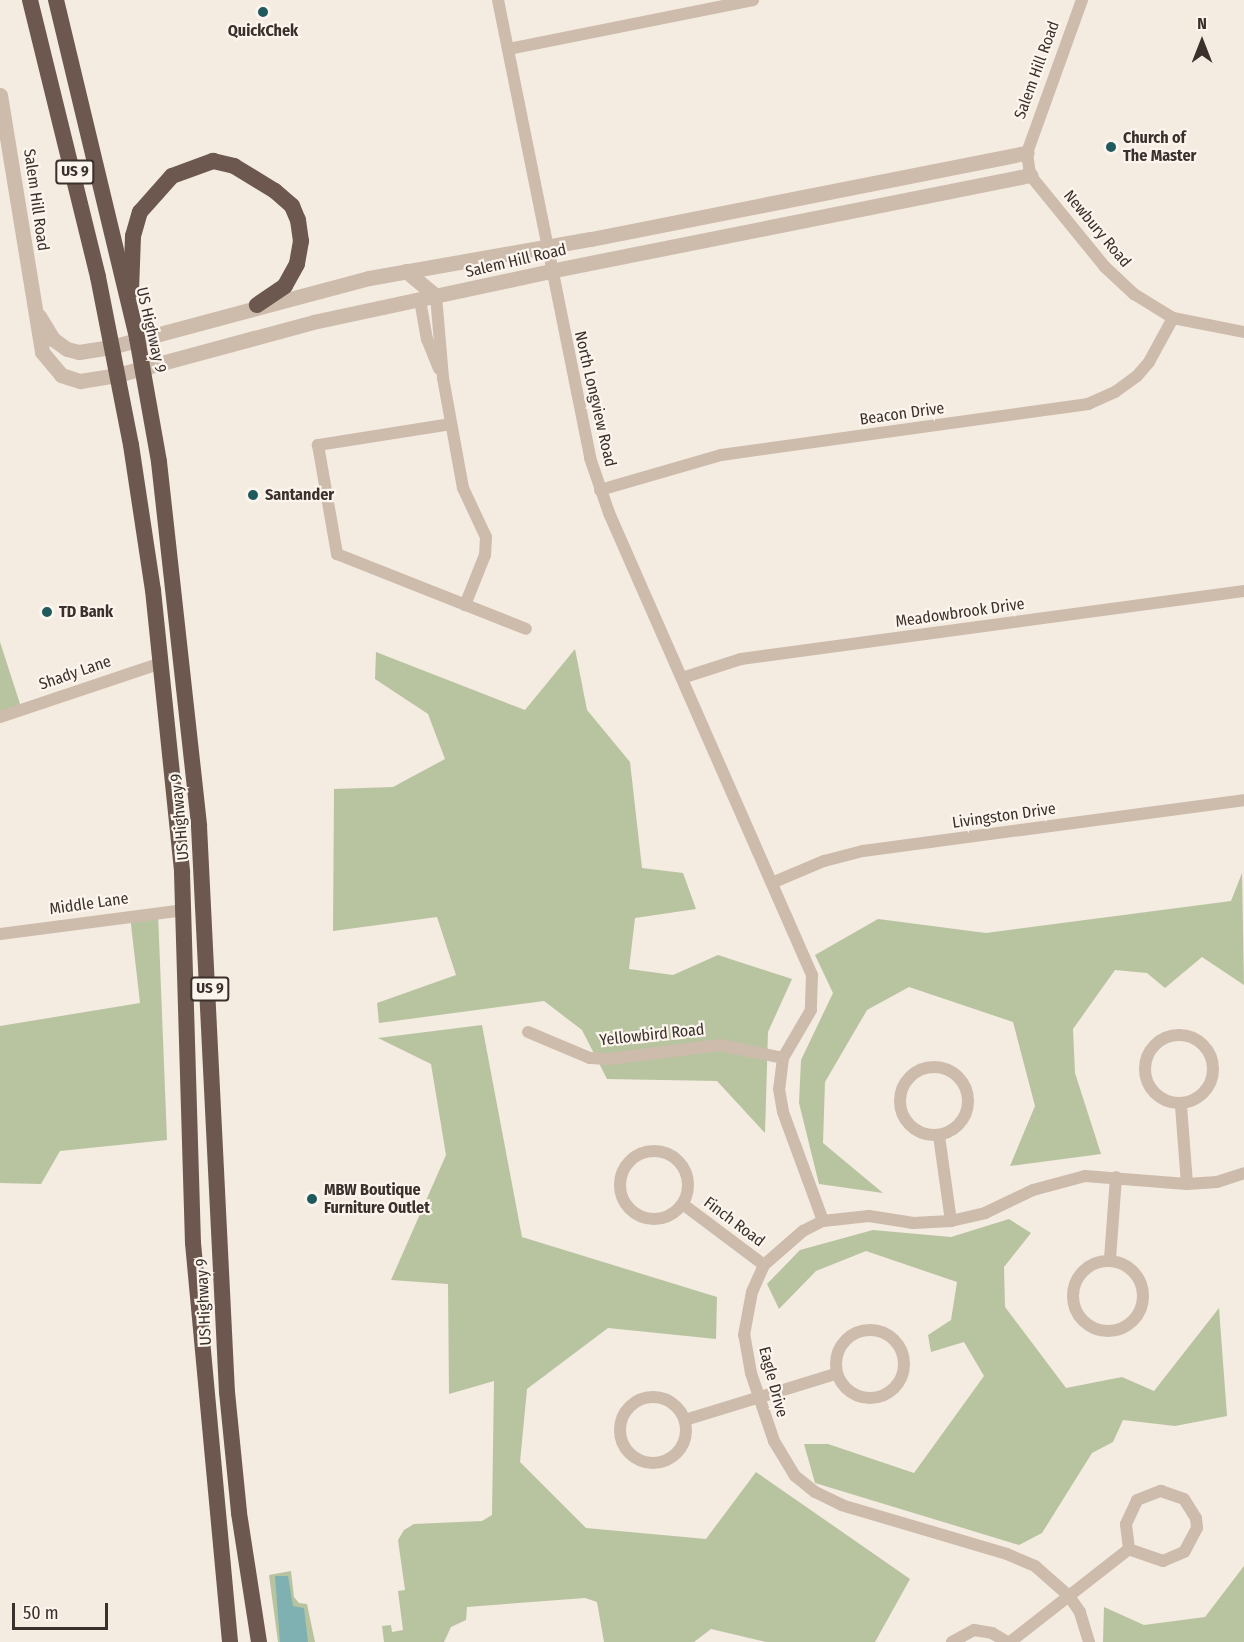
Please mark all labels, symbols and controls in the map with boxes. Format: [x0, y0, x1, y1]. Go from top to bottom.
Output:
marker: QuickChek [256, 5, 270, 19]
north arrow [1172, 12, 1232, 72]
text: N [1197, 14, 1207, 33]
street label: Salem Hill Road [1010, 18, 1064, 122]
place label: QuickChek [228, 21, 298, 41]
place label: Church of The Master [1123, 128, 1196, 166]
marker: Church of The Master [1104, 140, 1118, 154]
street label: Salem Hill Road [19, 148, 53, 252]
road number: US 9 [54, 160, 96, 184]
street label: Newbury Road [1059, 187, 1135, 271]
street label: Salem Hill Road [464, 240, 568, 282]
street label: US Highway 9 [132, 285, 170, 375]
street label: North Longview Road [570, 329, 620, 469]
street label: Beacon Drive [858, 399, 946, 429]
place label: Santander [265, 485, 334, 505]
marker: Santander [246, 488, 260, 502]
street label: Meadowbrook Drive [894, 594, 1026, 632]
place label: TD Bank [59, 602, 113, 622]
marker: TD Bank [40, 605, 54, 619]
street label: Shady Lane [36, 652, 114, 694]
street label: US Highway 9 [167, 773, 193, 861]
street label: Livingston Drive [951, 799, 1057, 833]
street label: Middle Lane [48, 889, 130, 919]
road number: US 9 [189, 977, 231, 1001]
street label: Yellowbird Road [599, 1020, 705, 1050]
place label: MBW Boutique Furniture Outlet [324, 1180, 430, 1218]
marker: MBW Boutique Furniture Outlet [305, 1192, 319, 1206]
street label: Finch Road [700, 1193, 768, 1251]
street label: US Highway 9 [192, 1258, 216, 1346]
street label: Eagle Drive [754, 1345, 792, 1419]
scale bar [15, 1591, 111, 1629]
text: 50 m [23, 1602, 59, 1624]

